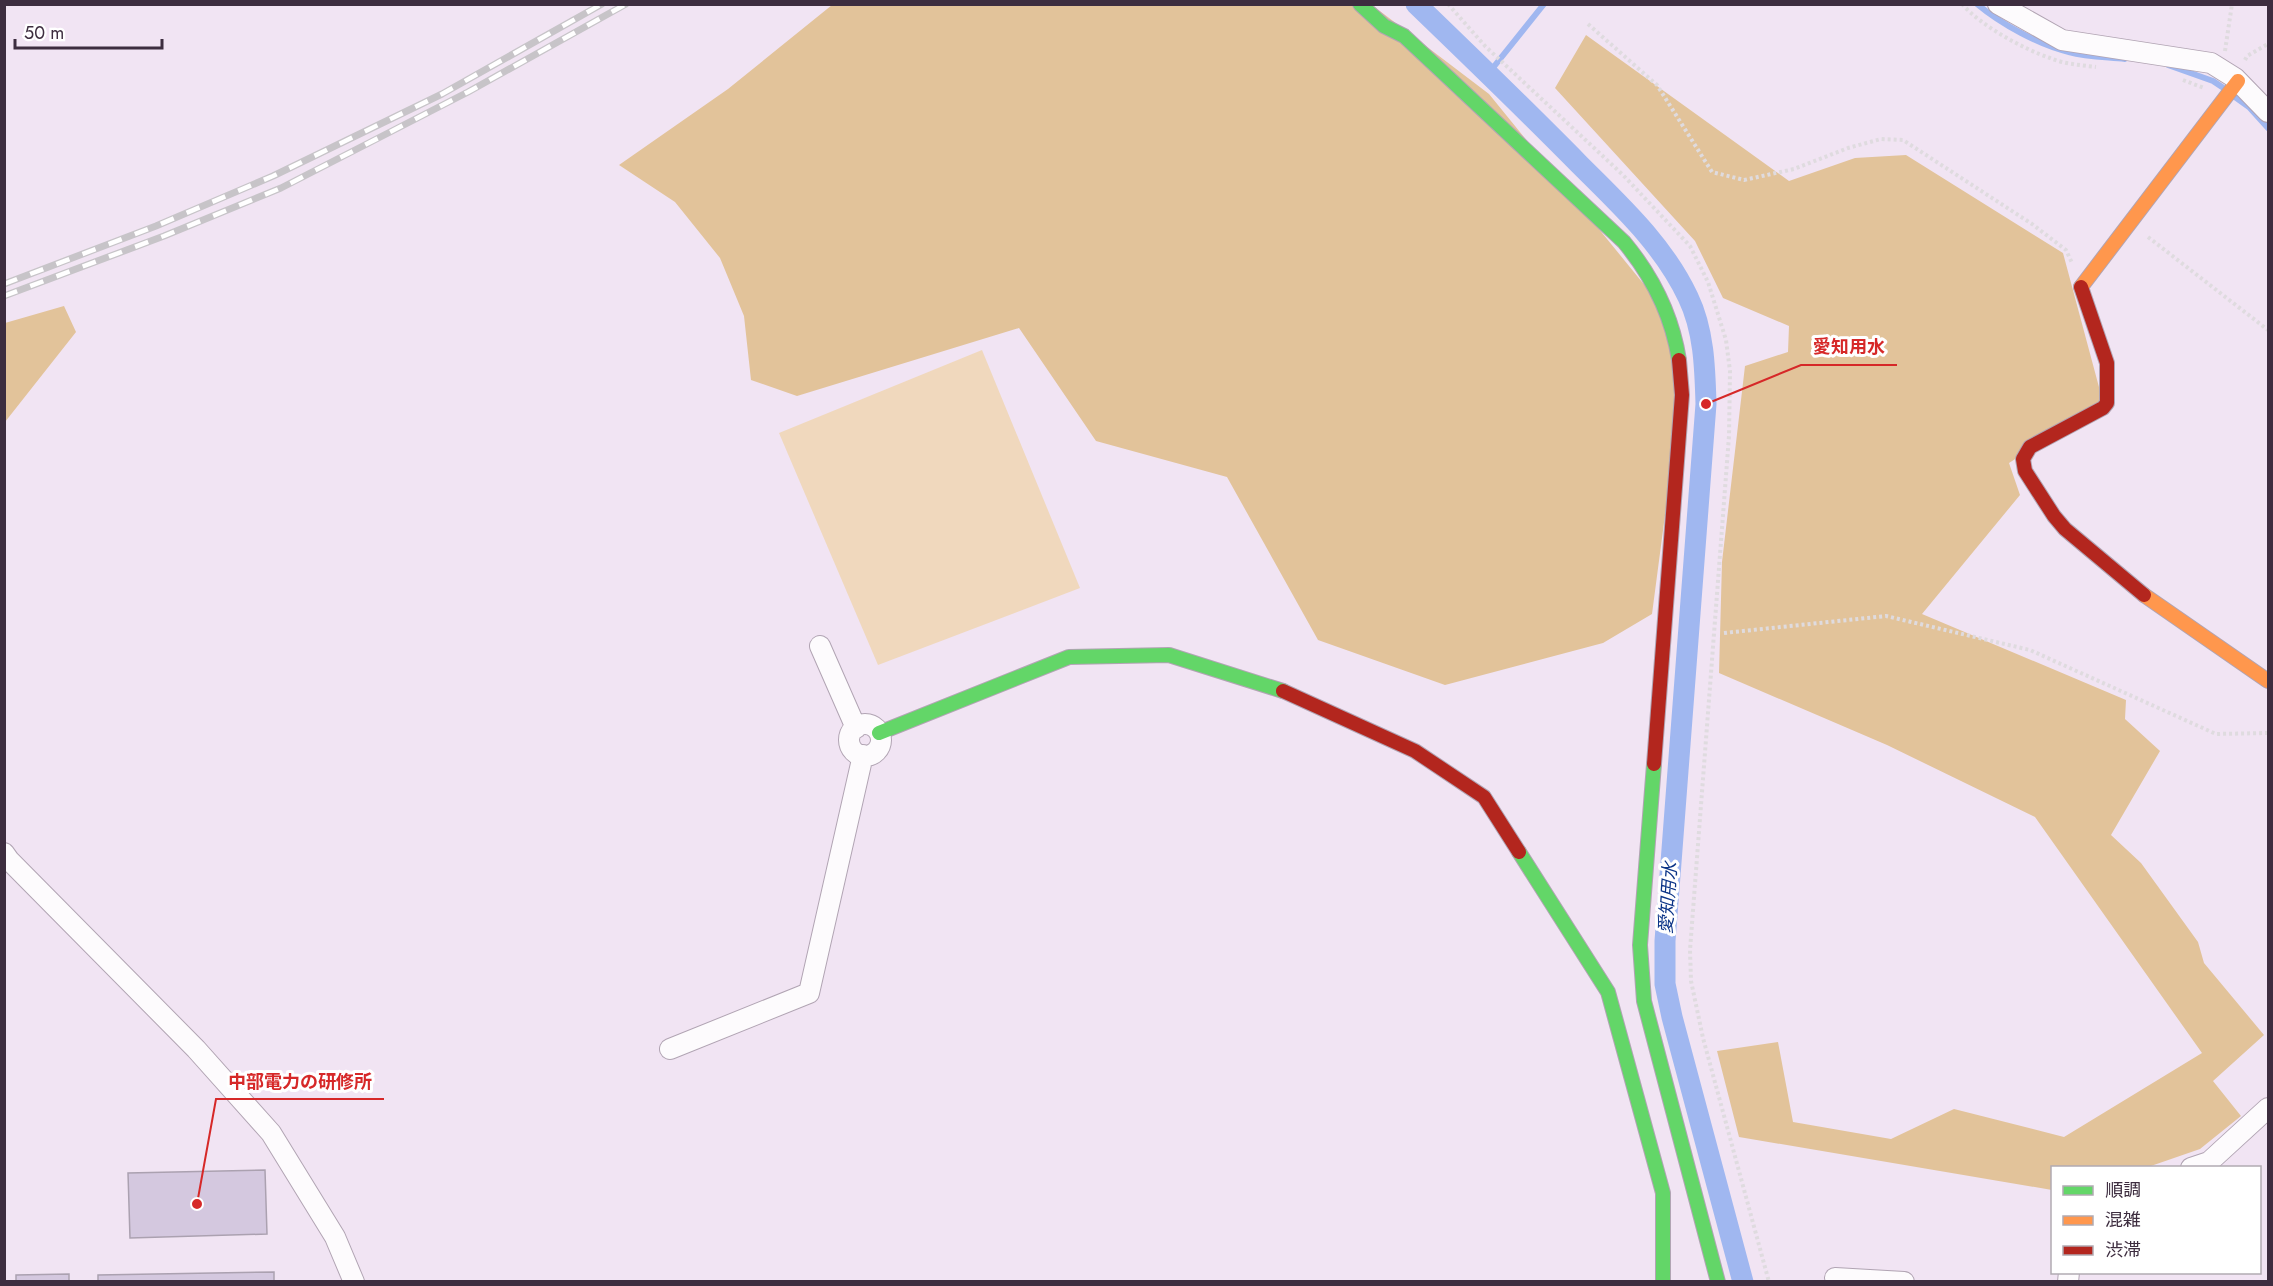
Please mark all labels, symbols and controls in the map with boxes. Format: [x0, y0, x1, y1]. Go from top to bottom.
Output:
scale bar [15, 12, 162, 50]
text: 50 m [24, 20, 64, 46]
callout: 愛知用水 [1801, 329, 1897, 365]
text: 愛知用水 [1813, 334, 1885, 360]
water label: 愛知用水 [1653, 859, 1684, 935]
callout: 中部電力の研修所 [216, 1063, 384, 1099]
text: 中部電力の研修所 [228, 1069, 372, 1095]
legend [2051, 1166, 2261, 1274]
text: 順調 [2105, 1177, 2141, 1203]
text: 混雑 [2105, 1207, 2141, 1233]
text: 渋滞 [2105, 1237, 2141, 1263]

